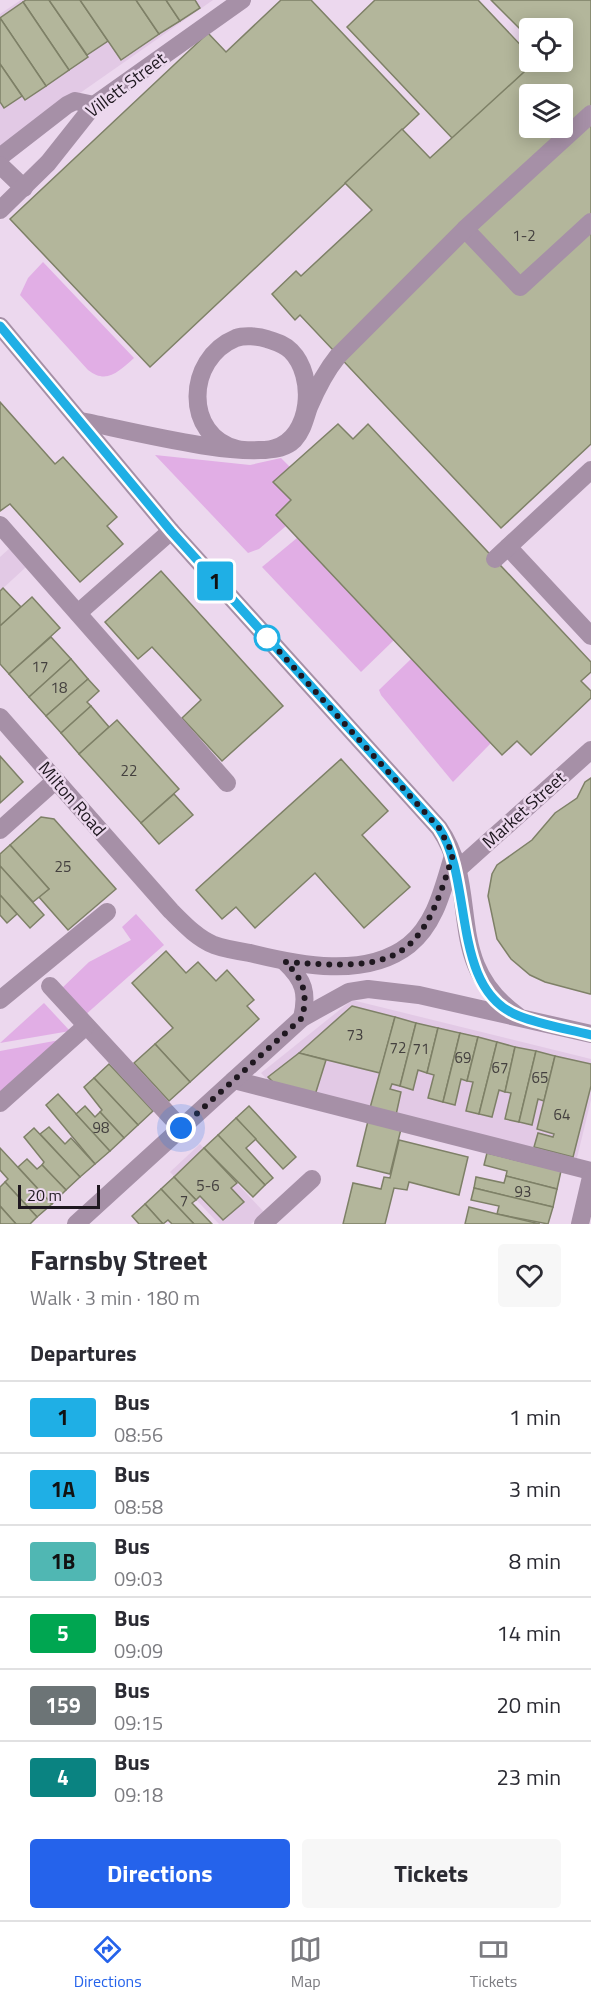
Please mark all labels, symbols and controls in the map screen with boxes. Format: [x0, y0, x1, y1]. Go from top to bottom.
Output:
map controls [519, 18, 573, 138]
button: locate [519, 18, 573, 72]
street label: Villett Street [80, 45, 172, 124]
button: layers [519, 84, 573, 138]
house number: 1-2 [512, 224, 536, 247]
line badge: 1 [196, 562, 234, 600]
text: 1 [209, 565, 221, 597]
unlabelled marker [254, 625, 280, 651]
house number: 17 [32, 655, 48, 678]
house number: 18 [51, 676, 67, 699]
street label: Milton Road [32, 755, 113, 842]
house number: 22 [121, 759, 137, 782]
street label: Market Street [476, 764, 572, 855]
house number: 25 [55, 855, 71, 878]
house number: 73 [347, 1023, 363, 1046]
house number: 72 [390, 1036, 406, 1059]
house number: 71 [413, 1037, 429, 1060]
house number: 69 [455, 1046, 471, 1069]
house number: 67 [492, 1056, 508, 1079]
house number: 65 [532, 1066, 548, 1089]
house number: 64 [554, 1103, 570, 1126]
your location [166, 1113, 196, 1143]
house number: 98 [93, 1116, 109, 1139]
house number: 5-6 [196, 1174, 220, 1197]
house number: 93 [515, 1180, 531, 1203]
scale bar [18, 1182, 100, 1210]
text: 20 m [27, 1183, 62, 1207]
house number: 7 [180, 1189, 188, 1212]
text: Farnsby Street [30, 1238, 207, 1281]
button: heart [498, 1244, 561, 1307]
text: Walk · 3 min · 180 m [30, 1282, 200, 1313]
text: Departures [30, 1336, 137, 1370]
text: Bus [114, 1385, 150, 1419]
text: 1 min [509, 1400, 561, 1434]
text: 1 [57, 1401, 69, 1433]
text: 08:56 [114, 1419, 163, 1450]
text: Bus [114, 1457, 150, 1491]
text: 3 min [509, 1472, 561, 1506]
text: 1A [51, 1473, 75, 1505]
text: 08:58 [114, 1491, 163, 1522]
text: Bus [114, 1529, 150, 1563]
text: 8 min [509, 1544, 561, 1578]
text: 1B [51, 1545, 75, 1577]
text: 09:03 [114, 1563, 163, 1594]
text: Bus [114, 1601, 150, 1635]
text: 14 min [496, 1616, 561, 1650]
text: 5 [57, 1617, 69, 1649]
text: 09:09 [114, 1635, 163, 1666]
text: Bus [114, 1673, 150, 1707]
text: 20 min [496, 1688, 561, 1722]
text: 159 [45, 1689, 81, 1721]
text: 09:15 [114, 1707, 163, 1738]
text: Bus [114, 1745, 150, 1779]
text: 23 min [496, 1760, 561, 1794]
text: 4 [57, 1761, 69, 1793]
text: 09:18 [114, 1779, 163, 1810]
button: Directions [30, 1839, 290, 1908]
button: Tickets [302, 1839, 561, 1908]
tab: Directions [74, 1933, 142, 1993]
tab: Map [289, 1933, 322, 1993]
tab: Tickets [470, 1933, 517, 1993]

